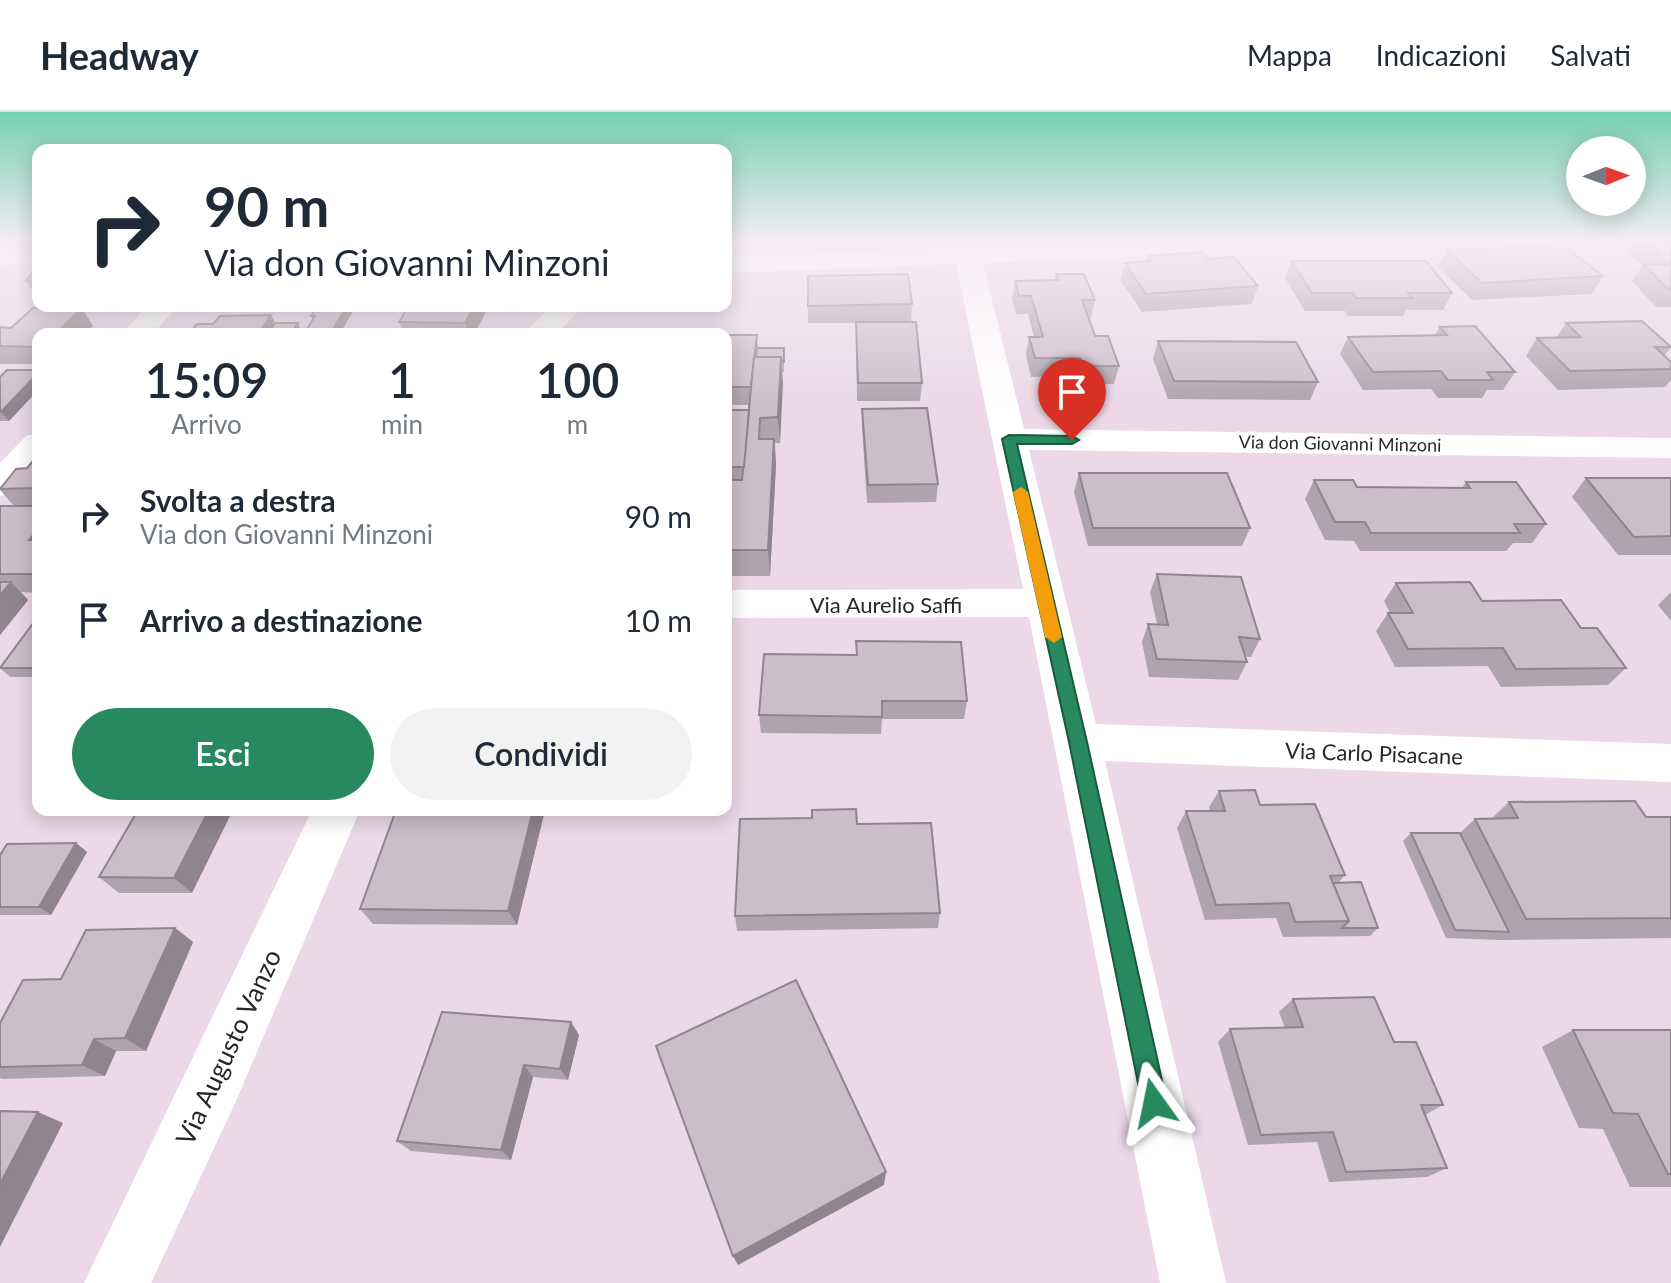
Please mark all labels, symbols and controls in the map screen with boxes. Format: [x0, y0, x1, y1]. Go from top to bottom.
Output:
text: Headway [40, 32, 199, 78]
text: Mappa [1247, 38, 1332, 72]
text: Indicazioni [1376, 38, 1506, 72]
text: Salvati [1550, 38, 1631, 72]
north arrow [1566, 136, 1646, 216]
map controls [1566, 136, 1646, 216]
text: 90 m [204, 172, 329, 239]
icon: right [72, 176, 176, 280]
text: Via don Giovanni Minzoni [204, 240, 610, 284]
text: 15:09 [145, 351, 268, 408]
text: 1 [388, 351, 416, 408]
text: 100 [536, 351, 619, 408]
pin [1038, 358, 1106, 440]
icon: arrive [1050, 370, 1094, 414]
text: Arrivo [171, 408, 242, 440]
text: min [381, 408, 423, 440]
text: m [567, 408, 588, 440]
street label: Via don Giovanni Minzoni [1238, 430, 1442, 456]
text: Svolta a destra [140, 482, 336, 518]
icon: right [72, 494, 116, 538]
text: 90 m [625, 498, 692, 534]
text: Via don Giovanni Minzoni [140, 518, 433, 550]
street label: Via Aurelio Saffi [810, 591, 962, 618]
icon: arrive [72, 598, 116, 642]
text: Arrivo a destinazione [140, 602, 422, 638]
text: 10 m [625, 602, 692, 638]
button: Esci [72, 708, 374, 800]
button: Condividi [390, 708, 692, 800]
street label: Via Carlo Pisacane [1285, 736, 1463, 770]
street label: Via Augusto Vanzo [169, 944, 287, 1150]
position arrow [1112, 1061, 1196, 1145]

